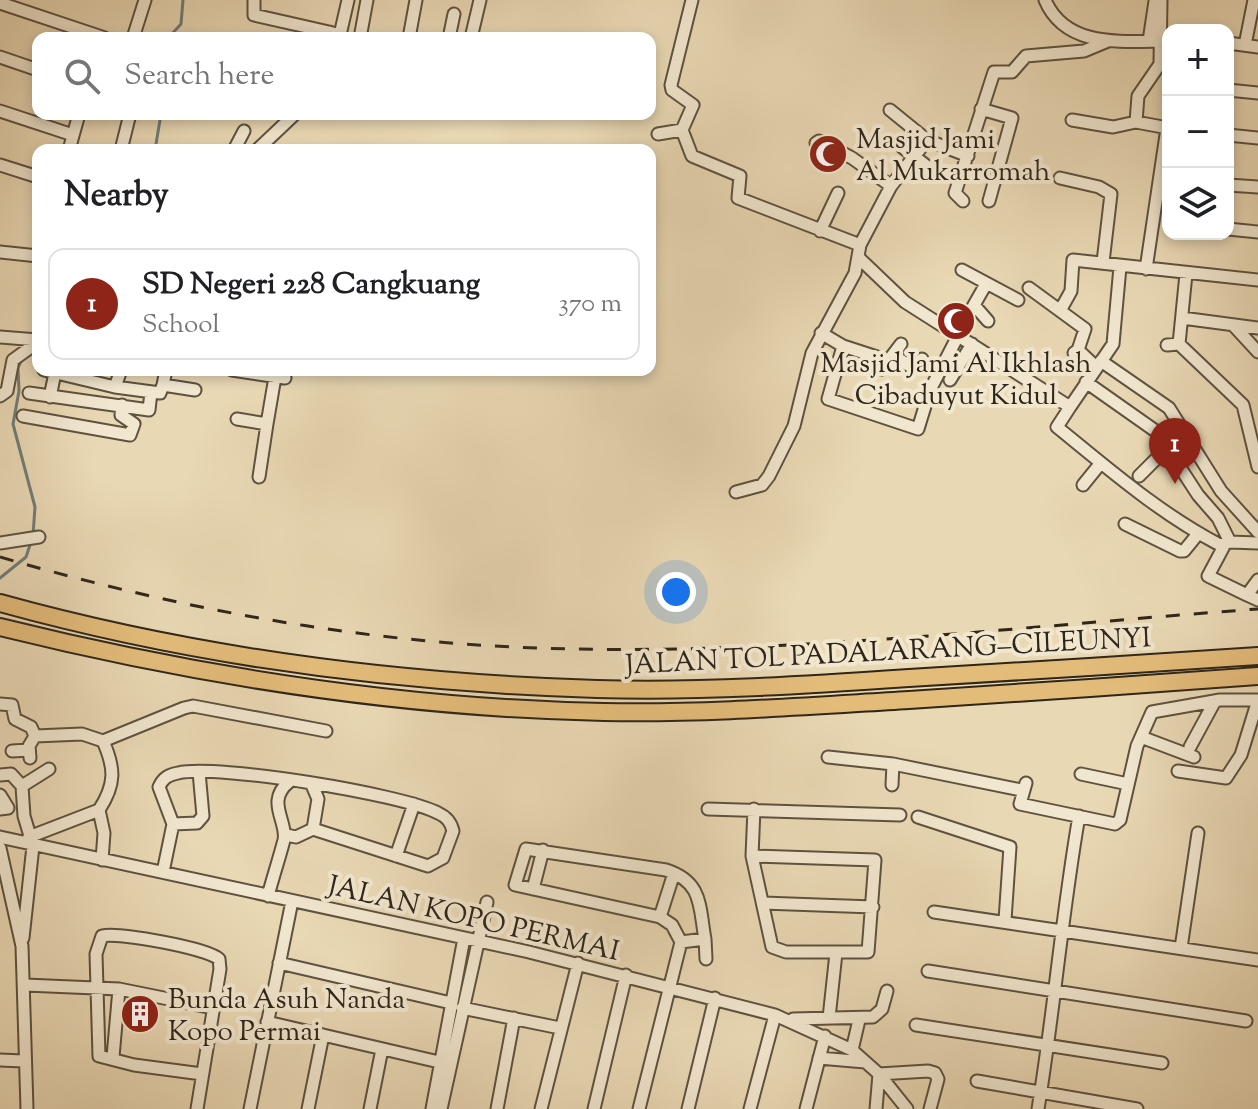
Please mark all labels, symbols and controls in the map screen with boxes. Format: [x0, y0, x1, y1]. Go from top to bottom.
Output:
map controls [1162, 24, 1234, 240]
button: + [1162, 24, 1234, 96]
search box [32, 32, 656, 120]
icon: search [60, 54, 104, 98]
text: Search here [124, 55, 274, 98]
button: − [1162, 96, 1234, 168]
place label: Masjid Jami Al Mukarromah [856, 121, 1051, 193]
mosque icon: Masjid Jami Al Mukarromah [807, 133, 849, 175]
button: layers [1162, 168, 1234, 240]
text: Nearby [64, 172, 169, 221]
text: SD Negeri 228 Cangkuang [142, 264, 480, 307]
text: 1 [88, 286, 96, 323]
text: 370 m [558, 286, 622, 323]
mosque icon: Masjid Jami Al Ikhlash Cibaduyut Kidul [935, 300, 977, 342]
text: School [142, 307, 220, 344]
place label: Masjid Jami Al Ikhlash Cibaduyut Kidul [820, 345, 1092, 417]
pin: 1 [1149, 418, 1201, 484]
your location [656, 572, 696, 612]
street label: JALAN TOL PADALARANG–CILEUNYI [622, 619, 1152, 687]
street label: JALAN KOPO PERMAI [322, 866, 623, 973]
place label: Bunda Asuh Nanda Kopo Permai [168, 981, 405, 1053]
building icon: Bunda Asuh Nanda Kopo Permai [119, 993, 161, 1035]

